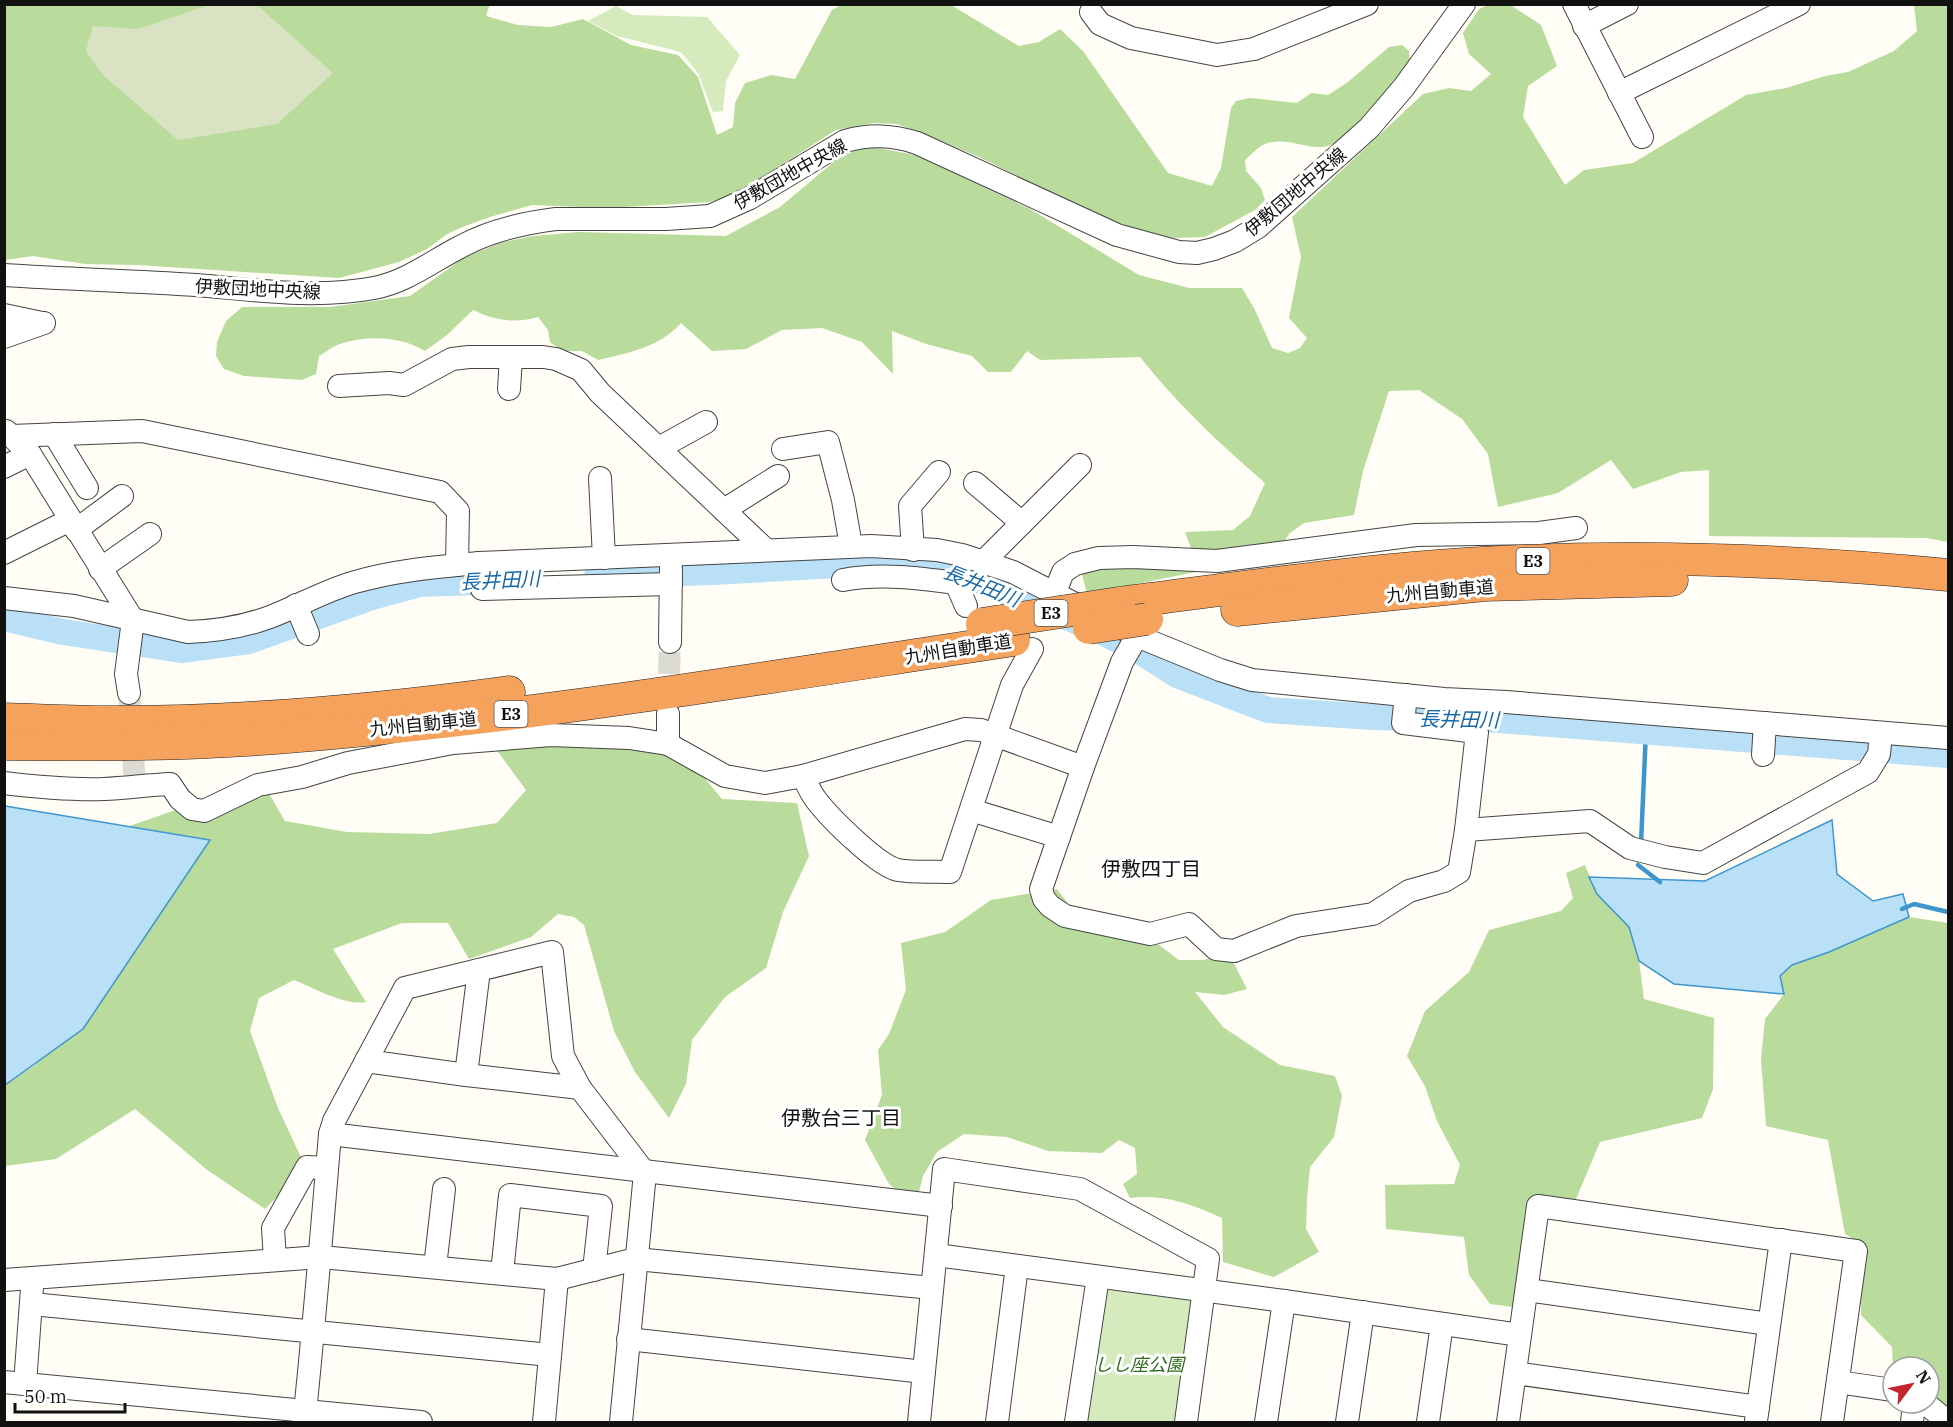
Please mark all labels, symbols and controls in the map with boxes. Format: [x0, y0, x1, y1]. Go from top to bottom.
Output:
street label: 伊敷団地中央線 [729, 133, 851, 215]
street label: 伊敷団地中央線 [1239, 143, 1351, 241]
street label: 伊敷団地中央線 [194, 274, 322, 304]
road number: E3 [1516, 548, 1550, 574]
water label: 長井田川 [940, 557, 1026, 613]
water label: 長井田川 [459, 564, 543, 596]
street label: 九州自動車道 [1385, 575, 1495, 607]
road number: E3 [1034, 600, 1068, 626]
street label: 九州自動車道 [903, 629, 1013, 669]
road number: E3 [494, 701, 528, 727]
water label: 長井田川 [1419, 705, 1501, 733]
street label: 九州自動車道 [368, 707, 478, 741]
district label: 伊敷四丁目 [1101, 855, 1201, 882]
district label: 伊敷台三丁目 [781, 1104, 901, 1131]
park label: しし座公園 [1094, 1353, 1187, 1376]
north arrow [1881, 1355, 1941, 1415]
text: N [1912, 1366, 1936, 1388]
scale bar [15, 1376, 124, 1414]
text: 50 m [24, 1385, 67, 1408]

